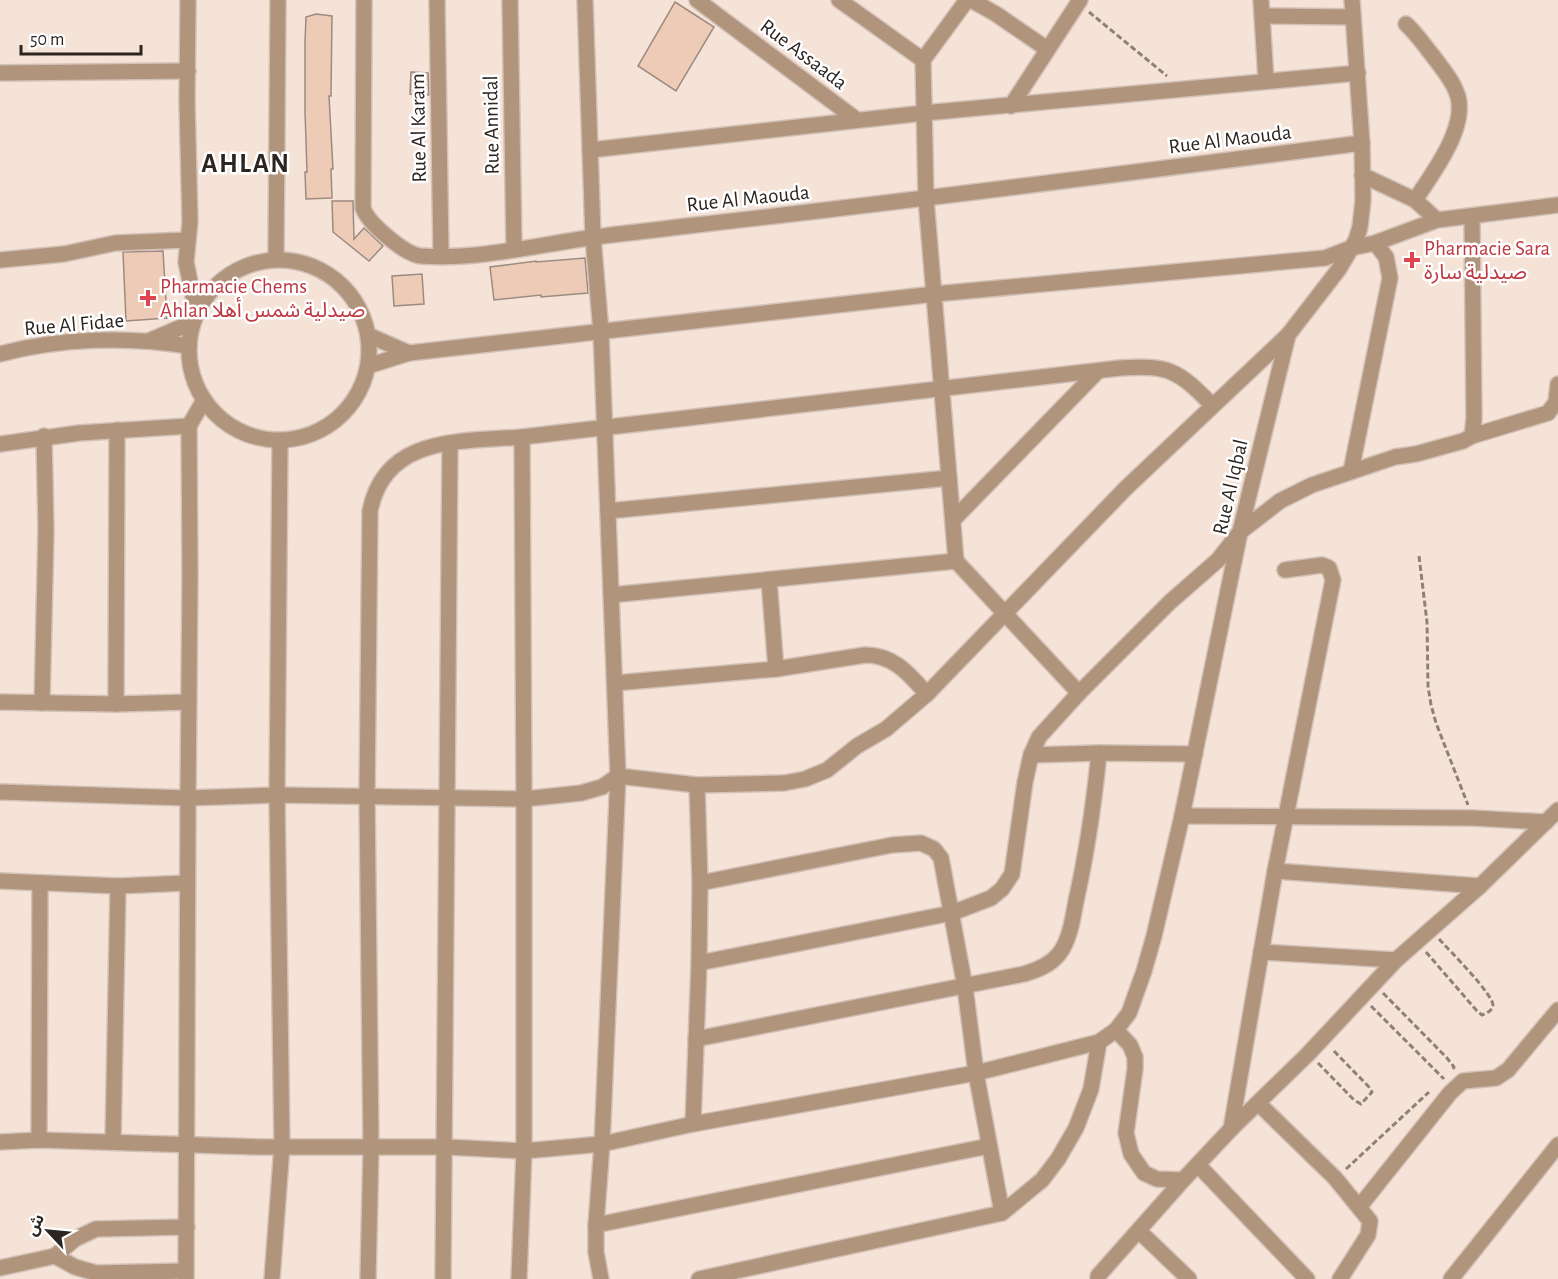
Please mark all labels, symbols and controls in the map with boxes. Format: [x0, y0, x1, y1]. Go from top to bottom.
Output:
street label: Rue Assaada [756, 15, 851, 94]
scale bar [21, 18, 141, 56]
text: 50 m [30, 31, 64, 49]
street label: Rue Al Karam [407, 73, 430, 183]
street label: Rue Annidal [480, 75, 503, 175]
street label: Rue Al Maouda [1167, 122, 1293, 157]
district label: AHLAN [201, 150, 291, 177]
street label: Rue Al Maouda [686, 182, 811, 215]
place label: Pharmacie Sara صيدلية سارة [1424, 238, 1550, 284]
marker: Pharmacie Sara صيدلية سارة [1405, 253, 1419, 267]
place label: Pharmacie Chems Ahlan صيدلية شمس أهلا [160, 276, 365, 322]
marker: Pharmacie Chems Ahlan صيدلية شمس أهلا [141, 291, 155, 305]
street label: Rue Al Fidae [23, 310, 125, 339]
street label: Rue Al Iqbal [1209, 437, 1252, 537]
north arrow [18, 1201, 78, 1261]
text: ش [23, 1211, 48, 1239]

